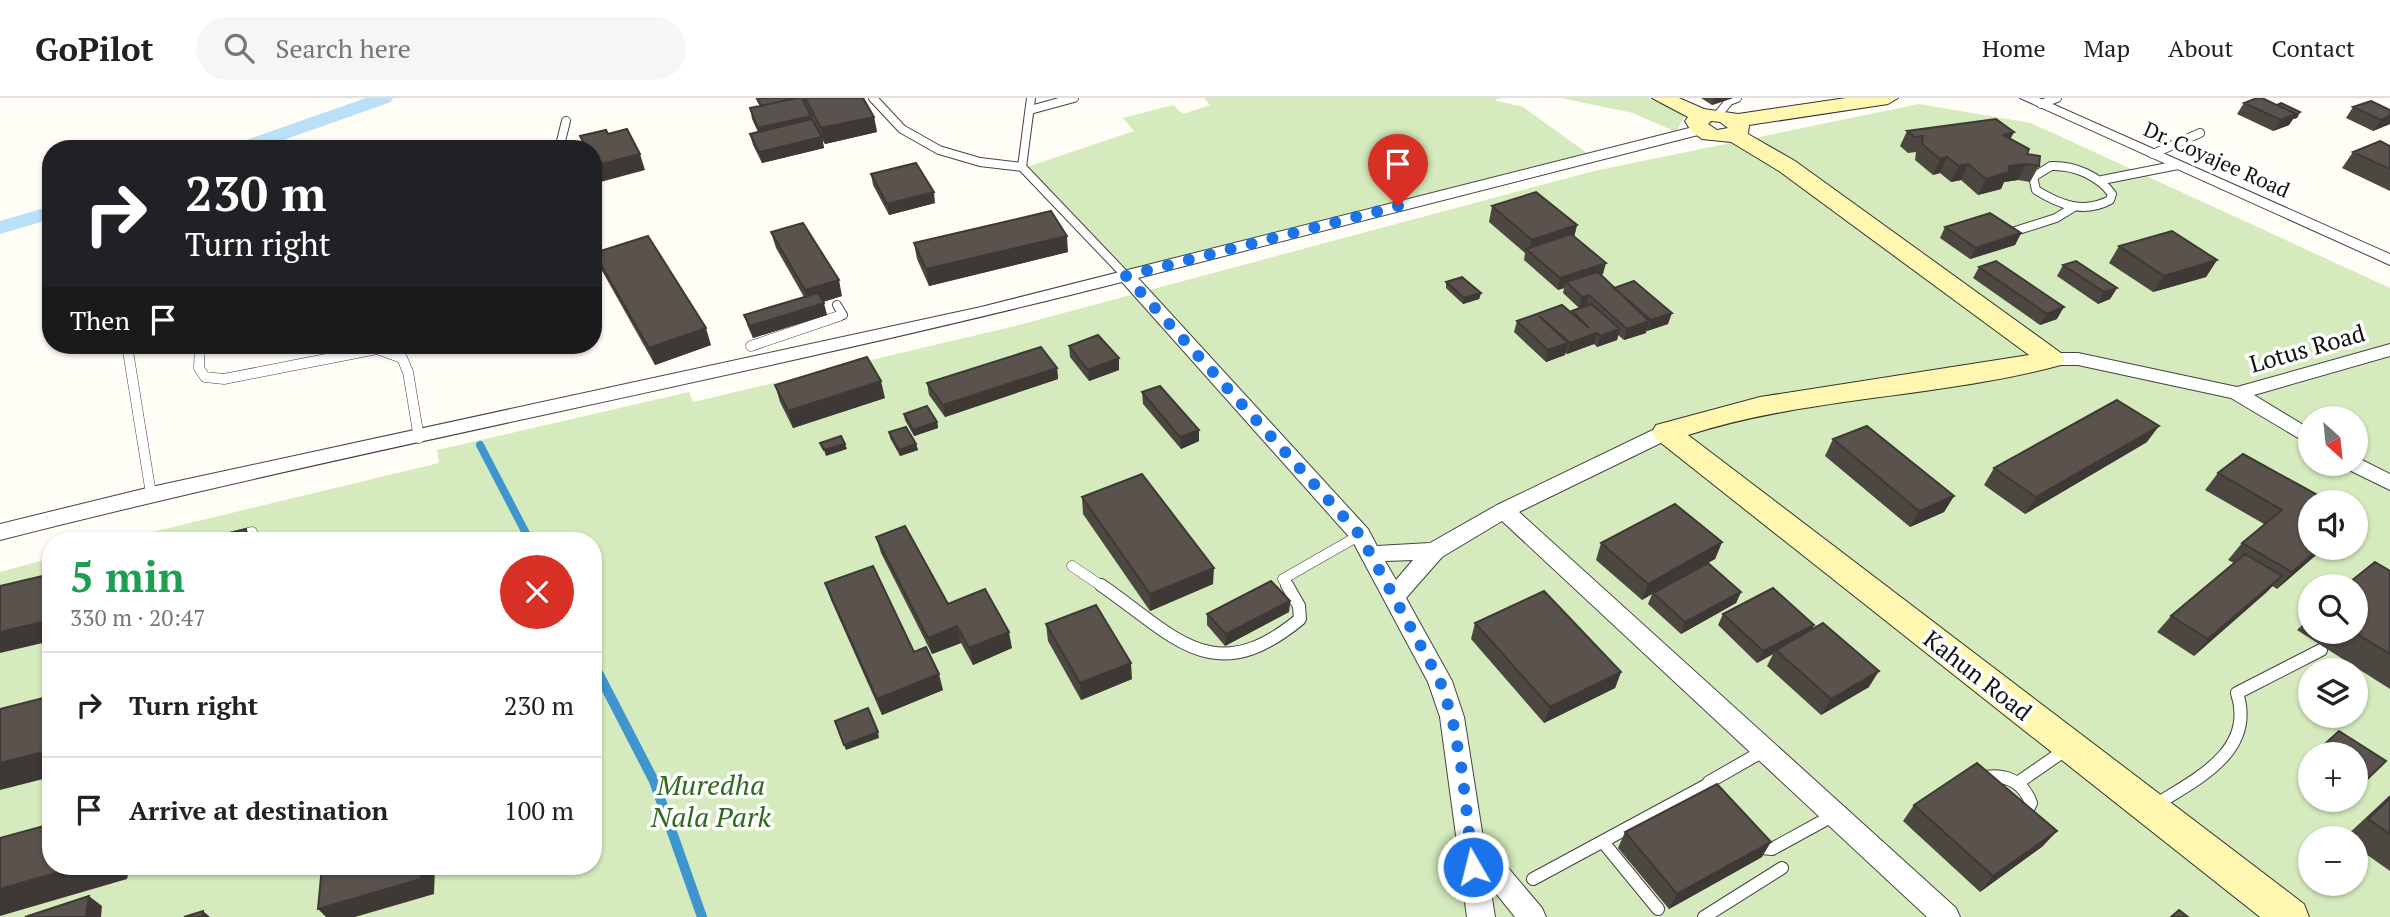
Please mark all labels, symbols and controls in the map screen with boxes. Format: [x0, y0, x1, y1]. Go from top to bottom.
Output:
search box [196, 17, 686, 80]
text: GoPilot [35, 27, 154, 70]
icon: search [220, 29, 258, 67]
text: Search here [276, 31, 411, 65]
text: Home [1982, 32, 2046, 64]
text: Map [2084, 32, 2130, 64]
text: About [2168, 32, 2234, 64]
text: Contact [2272, 32, 2355, 64]
street label: Dr. Coyajee Road [2140, 114, 2295, 204]
pin [1368, 134, 1428, 206]
icon: arrive [1379, 145, 1417, 183]
text: 230 m [185, 160, 327, 225]
icon: right [70, 168, 161, 259]
text: Turn right [185, 223, 331, 265]
icon: arrive [144, 301, 182, 339]
text: Then [70, 303, 130, 337]
street label: Lotus Road [2246, 316, 2368, 380]
north arrow [2298, 406, 2368, 476]
map controls [2298, 406, 2368, 896]
button: sound [2298, 490, 2368, 560]
text: 5 min [70, 548, 185, 604]
button: close [500, 555, 574, 629]
button: search [2298, 574, 2368, 644]
text: 330 m · 20:47 [70, 602, 205, 633]
street label: Kahun Road [1917, 623, 2039, 727]
button: layers [2298, 658, 2368, 728]
icon: right [70, 686, 108, 724]
text: Turn right [129, 688, 258, 722]
text: 230 m [504, 688, 574, 722]
button: + [2298, 742, 2368, 812]
park label: Muredha Nala Park [650, 766, 772, 835]
icon: arrive [70, 791, 108, 829]
text: Arrive at destination [129, 793, 388, 827]
text: 100 m [504, 793, 574, 827]
button: − [2298, 826, 2368, 896]
position arrow [1436, 830, 1510, 904]

